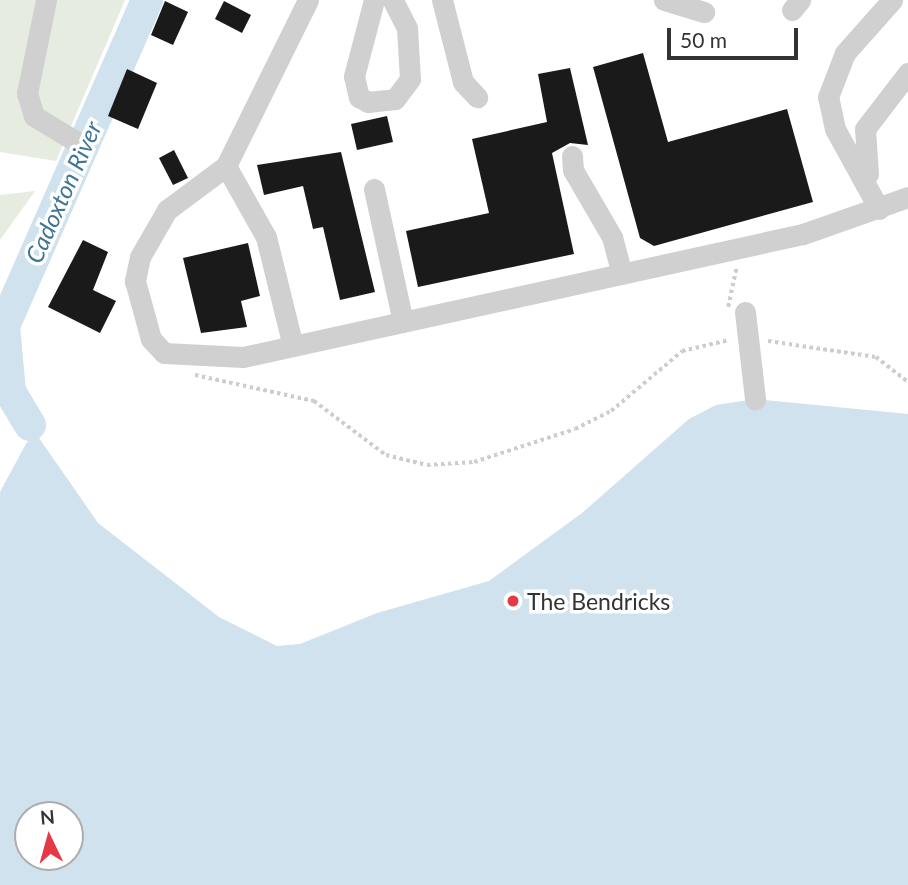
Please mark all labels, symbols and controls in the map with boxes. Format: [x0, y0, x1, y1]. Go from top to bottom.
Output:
scale bar [670, 14, 801, 58]
text: 50 m [680, 27, 727, 52]
water label: Cadoxton River [19, 117, 107, 267]
place label: The Bendricks [527, 587, 670, 615]
marker: The Bendricks [505, 593, 521, 609]
north arrow [14, 801, 84, 871]
text: N [39, 804, 56, 829]

